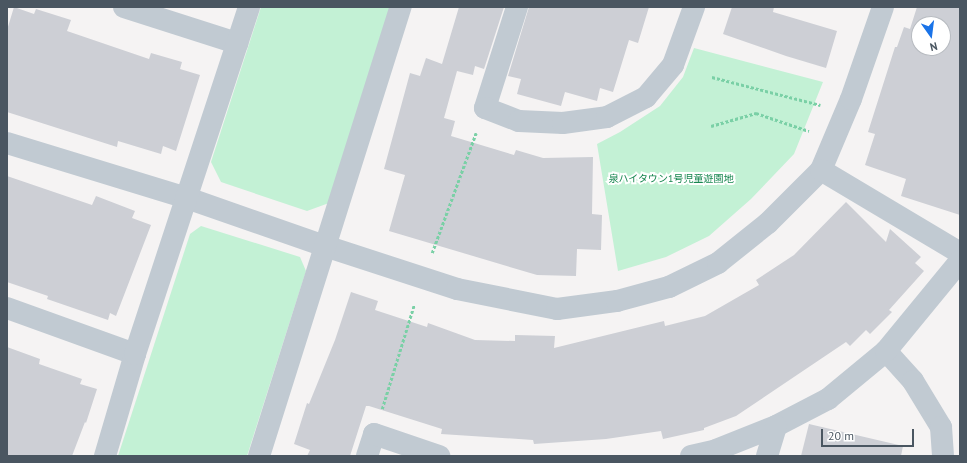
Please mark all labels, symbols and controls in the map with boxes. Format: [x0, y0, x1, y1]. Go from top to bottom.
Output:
north arrow [911, 16, 951, 56]
text: N [928, 39, 939, 54]
park label: 泉ハイタウン1号児童遊園地 [608, 173, 734, 185]
scale bar [823, 421, 916, 447]
text: 20 m [828, 428, 854, 443]

